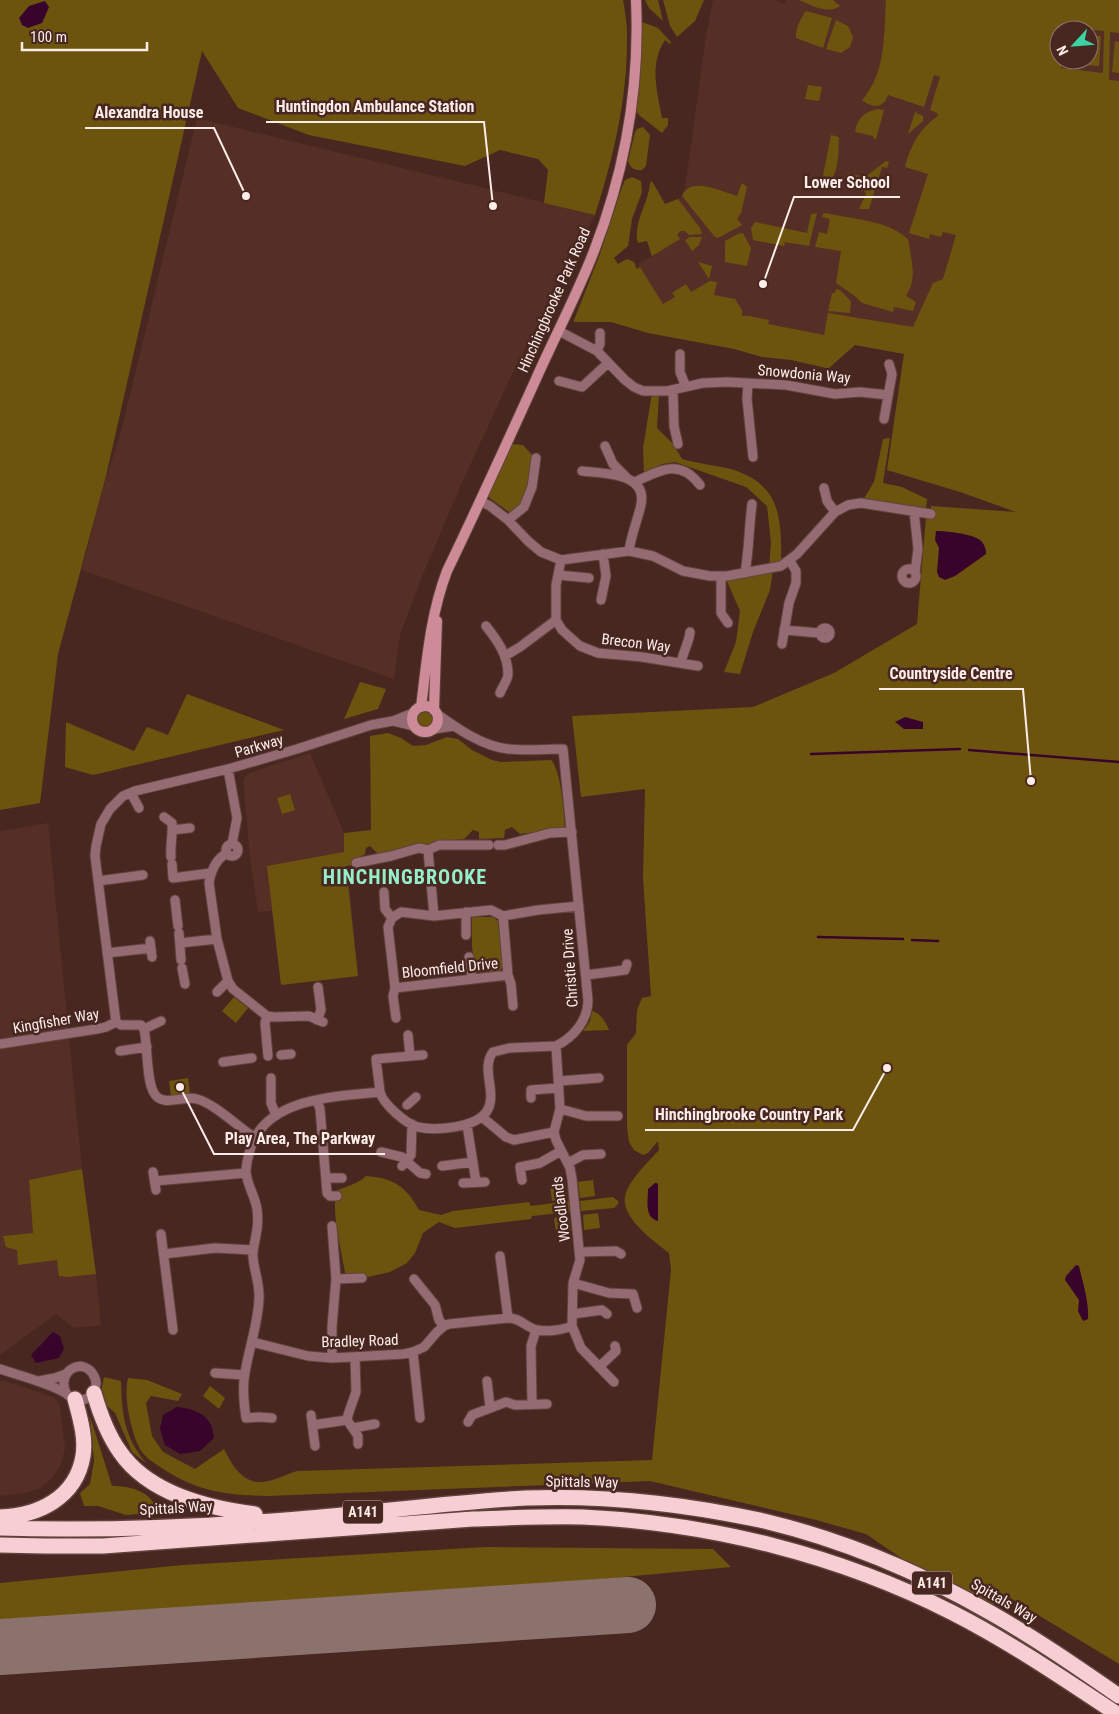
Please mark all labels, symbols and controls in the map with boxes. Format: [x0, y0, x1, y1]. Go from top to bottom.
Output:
scale bar [22, 20, 148, 52]
north arrow [1049, 20, 1099, 70]
text: 100 m [30, 28, 67, 46]
text: N [1053, 43, 1071, 58]
callout: Huntingdon Ambulance Station [266, 91, 484, 122]
callout: Alexandra House [85, 97, 214, 128]
text: Huntingdon Ambulance Station [276, 97, 474, 116]
text: Alexandra House [95, 103, 204, 122]
callout: Lower School [794, 166, 900, 197]
text: Lower School [804, 173, 890, 192]
street label: Hinchingbrooke Park Road [514, 225, 594, 375]
street label: Snowdonia Way [757, 361, 851, 387]
street label: Brecon Way [600, 630, 672, 656]
callout: Countryside Centre [879, 658, 1023, 689]
text: Countryside Centre [889, 664, 1013, 683]
street label: Parkway [233, 730, 285, 762]
district label: HINCHINGBROOKE [323, 865, 487, 889]
street label: Christie Drive [558, 928, 582, 1008]
street label: Bloomfield Drive [401, 954, 499, 982]
street label: Kingfisher Way [11, 1005, 101, 1037]
callout: Hinchingbrooke Country Park [645, 1099, 853, 1130]
text: Hinchingbrooke Country Park [655, 1105, 843, 1124]
callout: Play Area, The Parkway [214, 1123, 385, 1154]
text: Play Area, The Parkway [225, 1129, 375, 1148]
street label: Woodlands [548, 1175, 574, 1243]
street label: Bradley Road [321, 1331, 399, 1351]
street label: Spittals Way [545, 1472, 619, 1492]
street label: Spittals Way [139, 1497, 213, 1519]
road number: A141 [343, 1500, 383, 1524]
road number: A141 [912, 1572, 952, 1595]
street label: Spittals Way [968, 1575, 1040, 1627]

